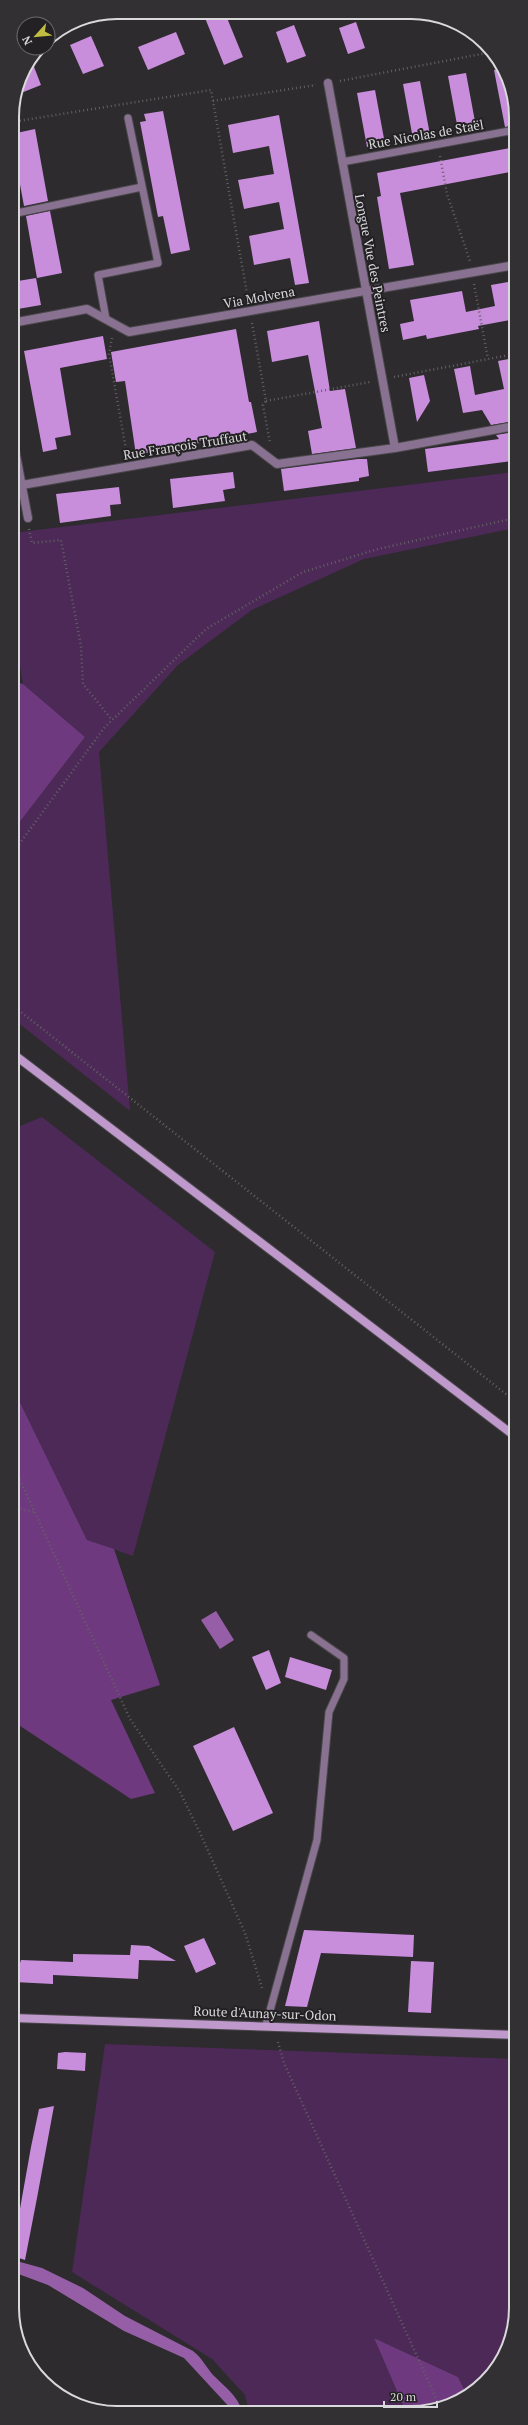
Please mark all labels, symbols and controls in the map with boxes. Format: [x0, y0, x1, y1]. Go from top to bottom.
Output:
north arrow [16, 16, 56, 56]
text: N [19, 33, 35, 47]
street label: Rue Nicolas de Staël [367, 115, 485, 153]
street label: Longue Vue des Peintres [351, 192, 395, 334]
street label: Via Molvena [222, 282, 296, 312]
street label: Rue François Truffaut [122, 426, 248, 464]
street label: Route d'Aunay-sur-Odon [193, 2002, 337, 2024]
scale bar [384, 2383, 437, 2409]
text: 20 m [390, 2389, 417, 2404]

